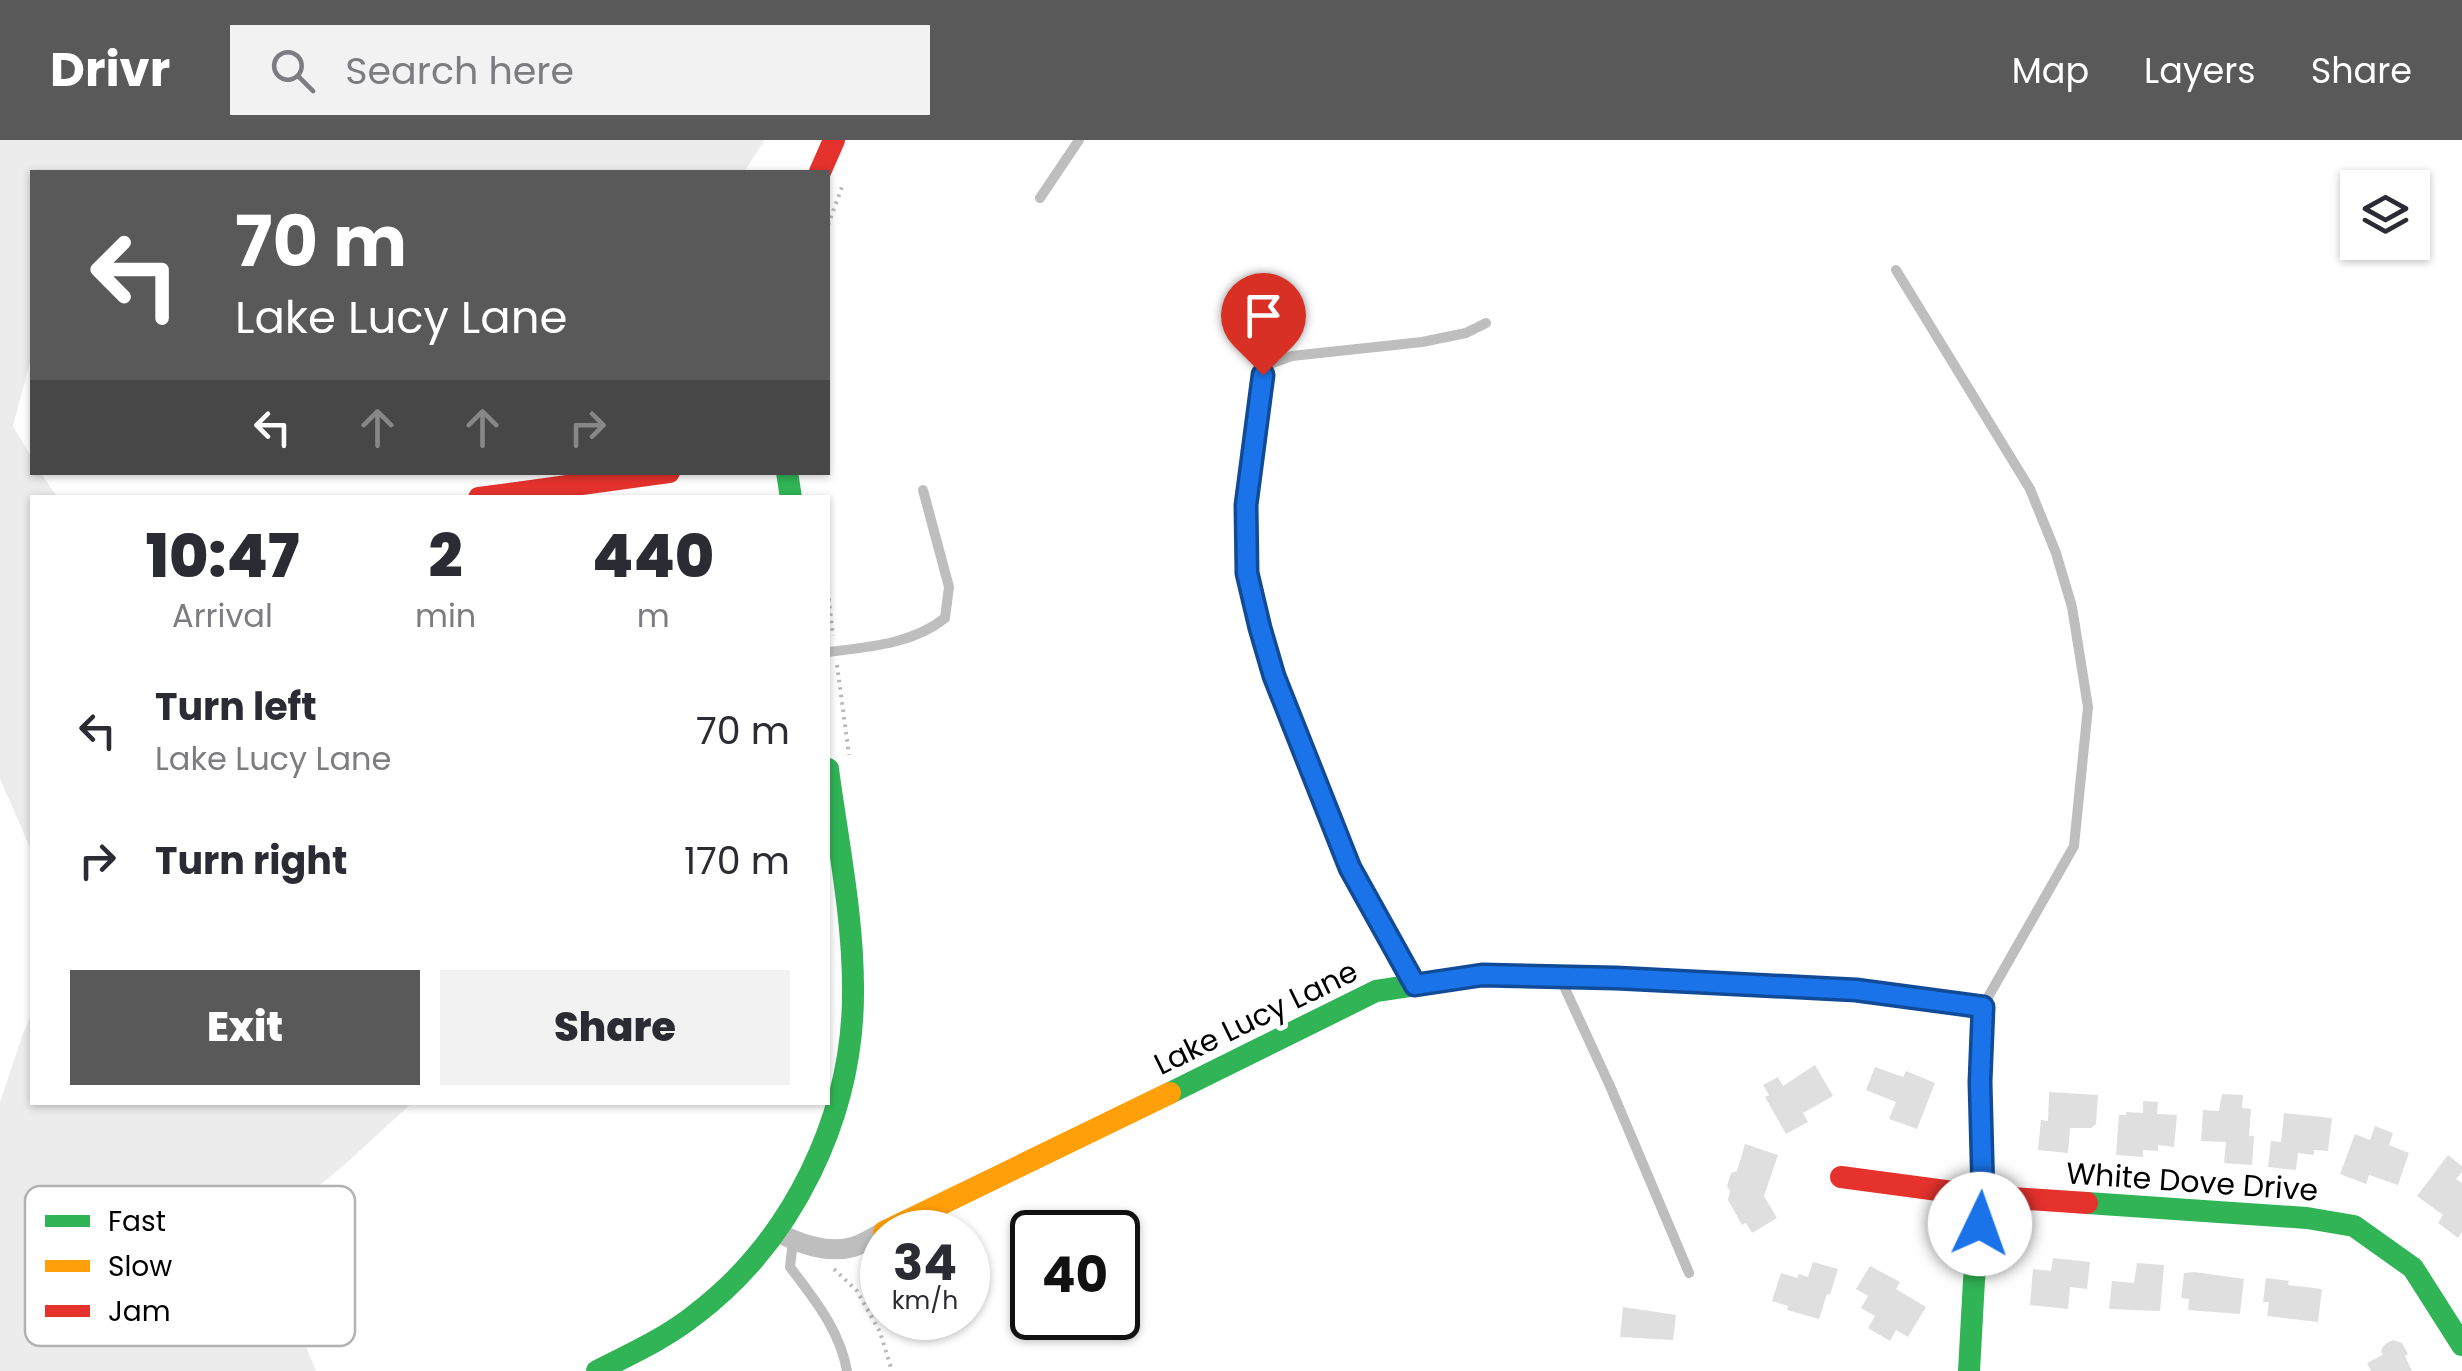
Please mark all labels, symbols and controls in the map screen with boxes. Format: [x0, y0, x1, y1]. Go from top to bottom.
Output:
search box [230, 25, 930, 115]
text: Drivr [50, 36, 170, 103]
icon: search [265, 43, 320, 98]
text: Search here [345, 44, 574, 97]
text: Map [2012, 46, 2089, 95]
text: Layers [2144, 46, 2256, 95]
text: Share [2311, 46, 2412, 95]
map controls [2340, 170, 2430, 260]
button: layers [2340, 170, 2430, 260]
text: 70 m [235, 192, 407, 291]
icon: left [70, 210, 200, 340]
pin [1221, 273, 1306, 376]
text: Lake Lucy Lane [235, 286, 567, 349]
icon: arrive [1236, 288, 1291, 343]
icon: left [245, 400, 300, 455]
icon: ahead [350, 400, 405, 455]
icon: ahead [455, 400, 510, 455]
icon: right [560, 400, 615, 455]
text: 10:47 [146, 514, 299, 598]
text: 2 [429, 514, 463, 598]
text: 440 [592, 514, 714, 598]
text: Arrival [172, 593, 273, 638]
text: min [415, 593, 476, 638]
text: m [637, 593, 670, 638]
text: Turn left [155, 680, 317, 733]
icon: left [70, 703, 125, 758]
text: 70 m [696, 704, 790, 757]
text: Lake Lucy Lane [155, 736, 391, 781]
icon: right [70, 833, 125, 888]
text: Turn right [155, 834, 347, 887]
text: 170 m [684, 834, 790, 887]
street label: Lake Lucy Lane [1147, 950, 1365, 1085]
button: Exit [70, 970, 420, 1085]
button: Share [440, 970, 790, 1085]
street label: White Dove Drive [2065, 1151, 2319, 1212]
position arrow [1928, 1172, 2032, 1276]
legend [25, 1186, 355, 1346]
text: Fast [108, 1202, 166, 1241]
speed limit sign: 40 [1010, 1210, 1140, 1340]
text: 34 [893, 1227, 957, 1298]
text: Slow [108, 1247, 172, 1286]
text: km/h [892, 1283, 958, 1318]
text: Jam [108, 1292, 171, 1331]

